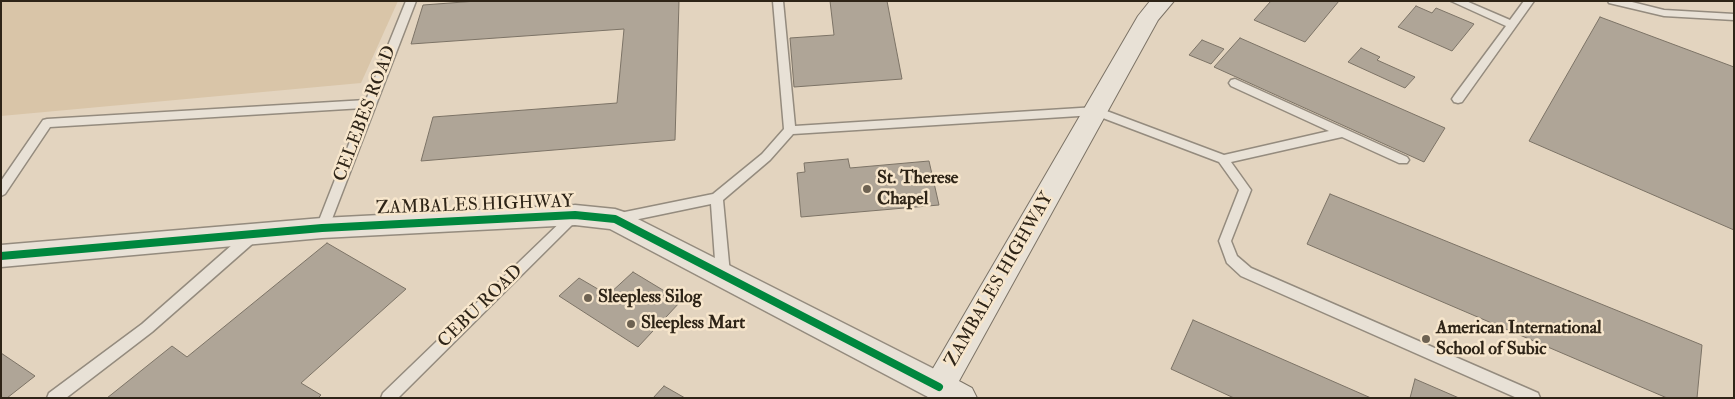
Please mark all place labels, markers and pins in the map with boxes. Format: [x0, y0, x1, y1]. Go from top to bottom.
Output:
place label: St. Therese Chapel [877, 168, 958, 210]
marker: St. Therese Chapel [861, 183, 873, 195]
place label: Sleepless Silog [598, 287, 702, 309]
marker: Sleepless Silog [582, 292, 594, 304]
place label: Sleepless Mart [641, 313, 745, 335]
marker: Sleepless Mart [625, 318, 637, 330]
place label: American International School of Subic [1436, 318, 1602, 360]
marker: American International School of Subic [1420, 333, 1432, 345]

